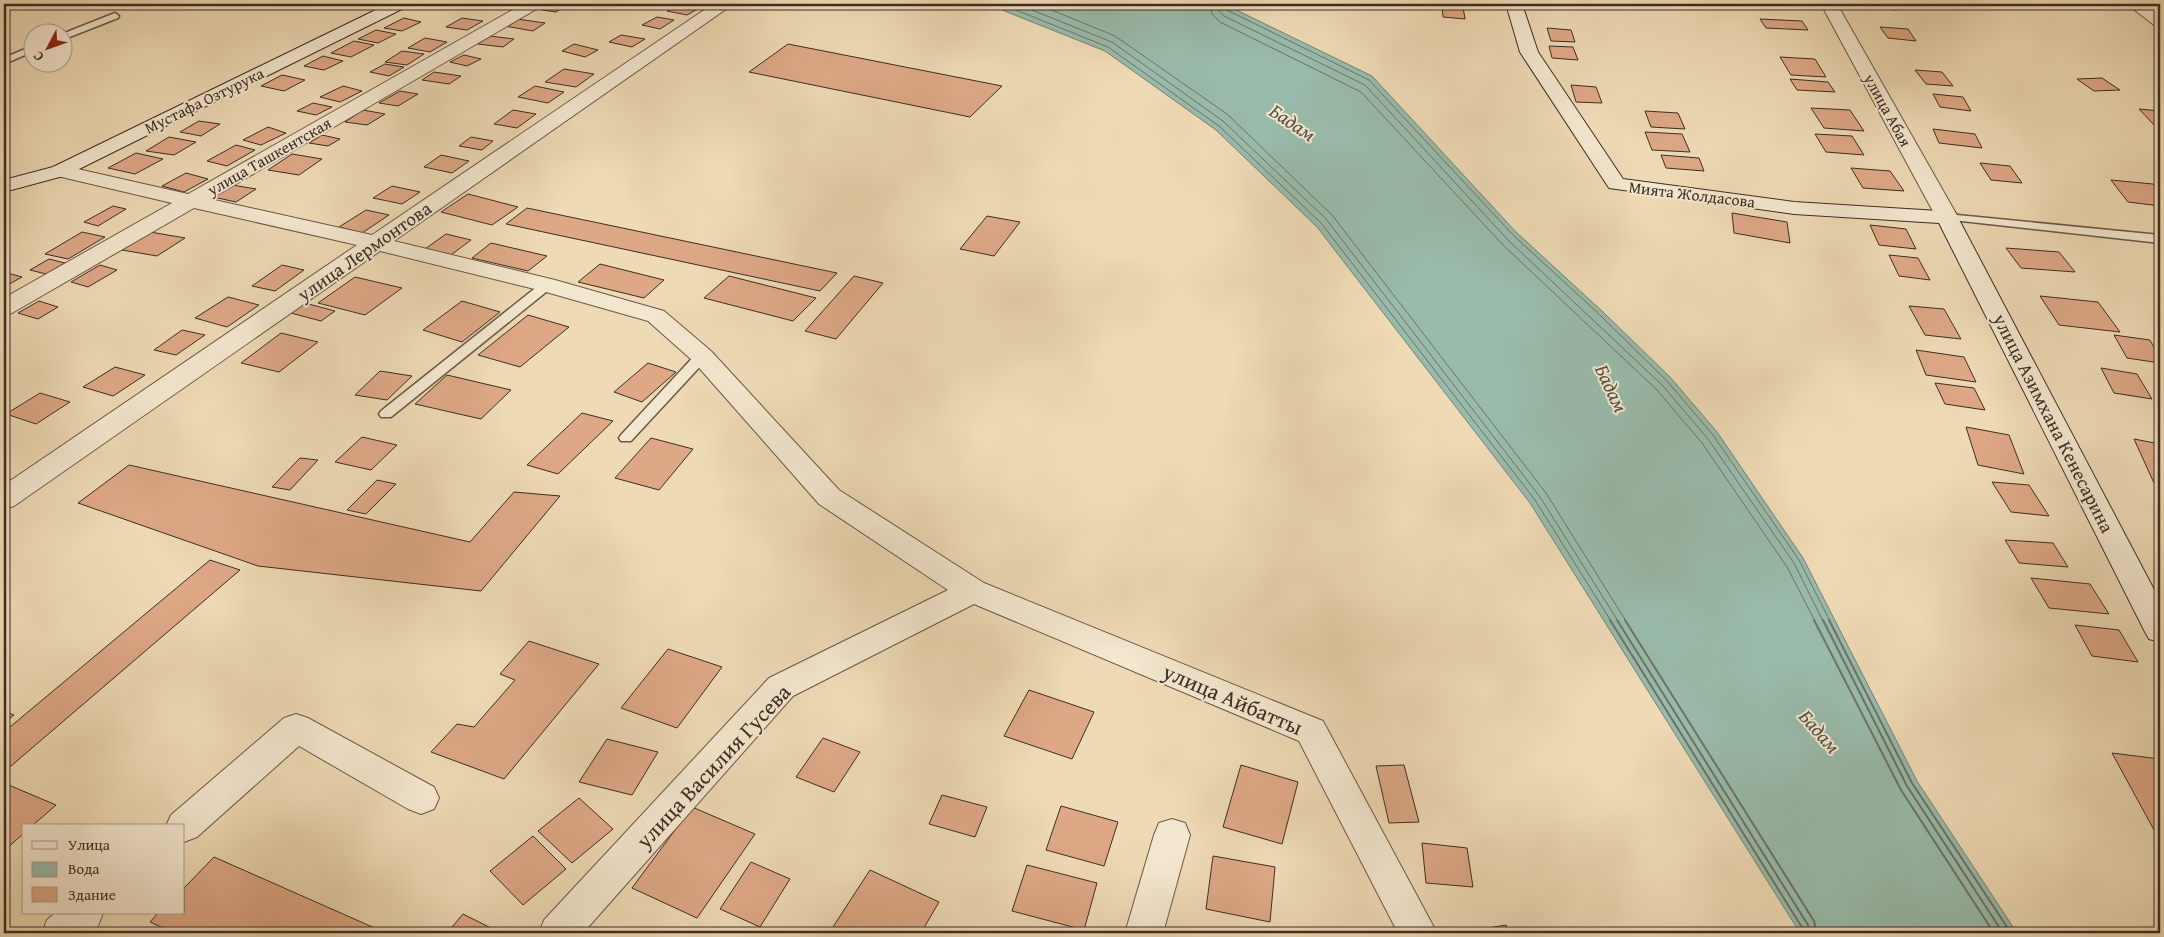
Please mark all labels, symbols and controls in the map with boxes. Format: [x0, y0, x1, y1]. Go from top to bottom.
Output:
north arrow [22, 22, 72, 72]
text: С [28, 47, 48, 66]
street label: Мустафа Озтурука [140, 60, 268, 139]
street label: улица Абая [1858, 68, 1918, 151]
water label: Бадам [1264, 96, 1322, 148]
street label: улица Ташкентская [202, 111, 335, 202]
street label: Мията Жолдасова [1627, 174, 1757, 214]
street label: улица Лермонтова [290, 194, 437, 308]
street label: улица Азимхана Кенесарина [1986, 308, 2122, 537]
water label: Бадам [1588, 359, 1636, 417]
street label: улица Айбатты [1157, 655, 1308, 743]
street label: улица Василия Гусева [628, 676, 798, 856]
water label: Бадам [1793, 703, 1847, 759]
legend [22, 824, 185, 914]
text: Улица [68, 834, 111, 855]
text: Вода [68, 858, 100, 879]
text: Здание [68, 884, 116, 905]

